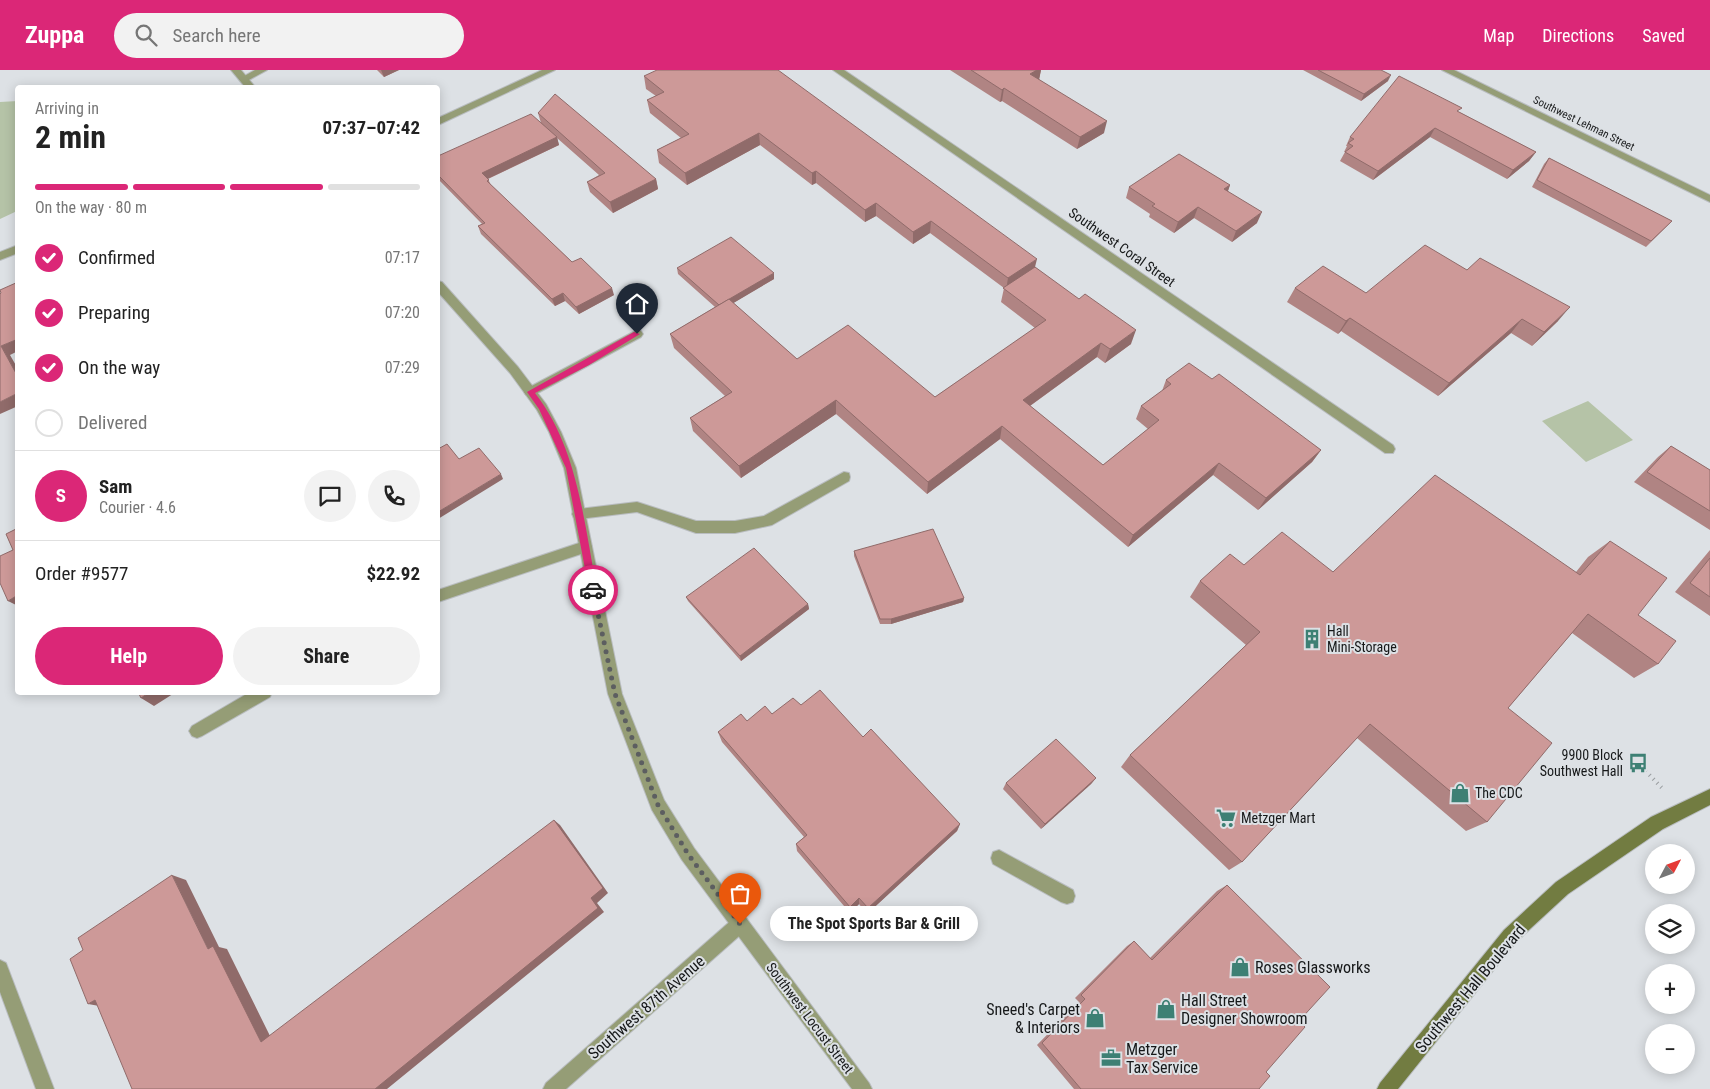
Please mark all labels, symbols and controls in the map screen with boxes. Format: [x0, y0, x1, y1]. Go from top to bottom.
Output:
search box [114, 13, 464, 58]
text: Zuppa [25, 21, 84, 49]
icon: search [132, 21, 160, 49]
text: Search here [172, 24, 261, 47]
text: Map [1483, 25, 1514, 46]
text: Directions [1542, 25, 1614, 46]
text: Saved [1642, 25, 1685, 46]
street label: Southwest Lehman Street [1531, 93, 1637, 154]
text: Arriving in [35, 99, 99, 118]
text: 07:37–07:42 [322, 116, 420, 139]
text: 2 min [35, 118, 106, 156]
text: On the way · 80 m [35, 198, 147, 217]
street label: Southwest Coral Street [1066, 204, 1178, 290]
icon: check [35, 244, 63, 272]
text: Confirmed [78, 246, 155, 269]
text: 07:17 [385, 248, 420, 267]
pin [616, 283, 658, 334]
icon: home [623, 290, 651, 318]
icon: check [35, 299, 63, 327]
text: Preparing [78, 301, 150, 324]
text: 07:20 [385, 303, 420, 322]
icon: check [35, 354, 63, 382]
text: On the way [78, 356, 160, 379]
text: 07:29 [385, 358, 420, 377]
text: Delivered [78, 411, 147, 434]
button: chat [304, 470, 356, 522]
button: phone [368, 470, 420, 522]
text: Sam [99, 475, 132, 498]
text: S [56, 484, 66, 507]
text: Courier · 4.6 [99, 498, 176, 517]
text: Order #9577 [35, 562, 128, 585]
text: $22.92 [366, 562, 420, 585]
courier [568, 565, 618, 615]
icon: car [579, 576, 607, 604]
place label: Hall Mini-Storage [1327, 623, 1397, 655]
button: Help [35, 627, 223, 685]
button: Share [233, 627, 420, 685]
building icon: Hall Mini-Storage [1301, 628, 1323, 650]
place label: 9900 Block Southwest Hall [1540, 747, 1624, 779]
bus stop icon: 9900 Block Southwest Hall [1627, 752, 1649, 774]
shop icon: The CDC [1449, 782, 1471, 804]
place label: The CDC [1475, 785, 1523, 801]
supermarket icon: Metzger Mart [1215, 807, 1237, 829]
place label: Metzger Mart [1241, 810, 1315, 826]
north arrow [1645, 844, 1695, 894]
map controls [1645, 844, 1695, 1074]
pin [719, 873, 761, 924]
icon: bag [726, 880, 754, 908]
button: layers [1645, 904, 1695, 954]
callout: The Spot Sports Bar & Grill [770, 906, 978, 942]
text: The Spot Sports Bar & Grill [788, 914, 960, 933]
street label: Southwest Hall Boulevard [1411, 920, 1530, 1056]
street label: Southwest 87th Avenue [584, 952, 708, 1063]
shop icon: Roses Glassworks [1229, 956, 1251, 978]
place label: Roses Glassworks [1255, 958, 1370, 977]
street label: Southwest Locust Street [763, 959, 857, 1077]
button: + [1645, 964, 1695, 1014]
place label: Hall Street Designer Showroom [1181, 991, 1308, 1028]
shop icon: Hall Street Designer Showroom [1155, 998, 1177, 1020]
place label: Sneed's Carpet & Interiors [986, 1000, 1080, 1037]
shop icon: Sneed's Carpet & Interiors [1084, 1007, 1106, 1029]
button: − [1645, 1024, 1695, 1074]
place label: Metzger Tax Service [1126, 1040, 1198, 1077]
office icon: Metzger Tax Service [1100, 1047, 1122, 1069]

